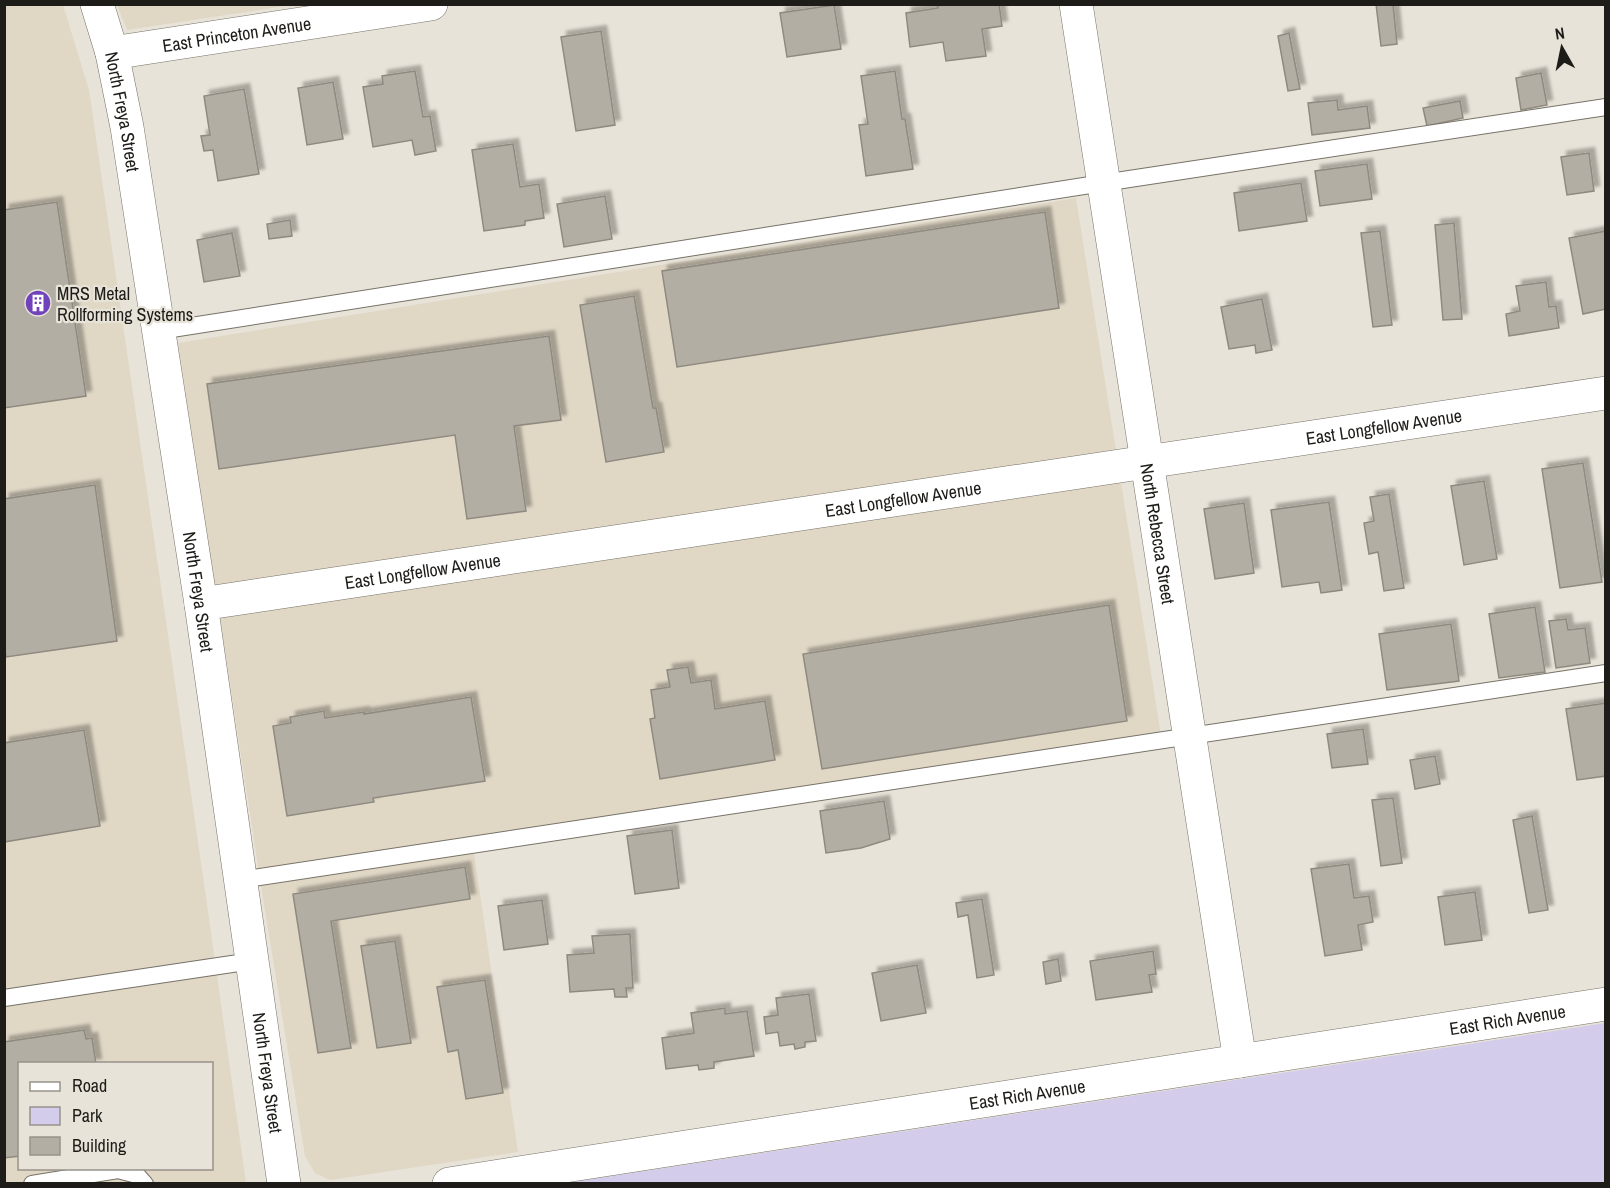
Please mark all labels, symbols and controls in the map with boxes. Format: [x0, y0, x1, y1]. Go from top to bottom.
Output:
street label: East Princeton Avenue [160, 10, 313, 58]
north arrow [1532, 18, 1592, 78]
text: N [1553, 22, 1566, 45]
street label: North Freya Street [100, 50, 146, 173]
place label: MRS Metal Rollforming Systems [57, 281, 193, 327]
building icon: MRS Metal Rollforming Systems [23, 288, 53, 318]
street label: East Longfellow Avenue [1304, 402, 1463, 450]
street label: North Rebecca Street [1135, 462, 1181, 606]
street label: East Longfellow Avenue [823, 474, 983, 523]
street label: North Freya Street [177, 530, 220, 654]
street label: East Longfellow Avenue [343, 547, 502, 595]
street label: East Rich Avenue [1447, 998, 1567, 1041]
street label: North Freya Street [247, 1011, 289, 1135]
legend [18, 1062, 213, 1170]
text: Road [72, 1073, 107, 1098]
street label: East Rich Avenue [967, 1073, 1087, 1115]
text: Park [72, 1103, 103, 1128]
text: Building [72, 1133, 127, 1158]

